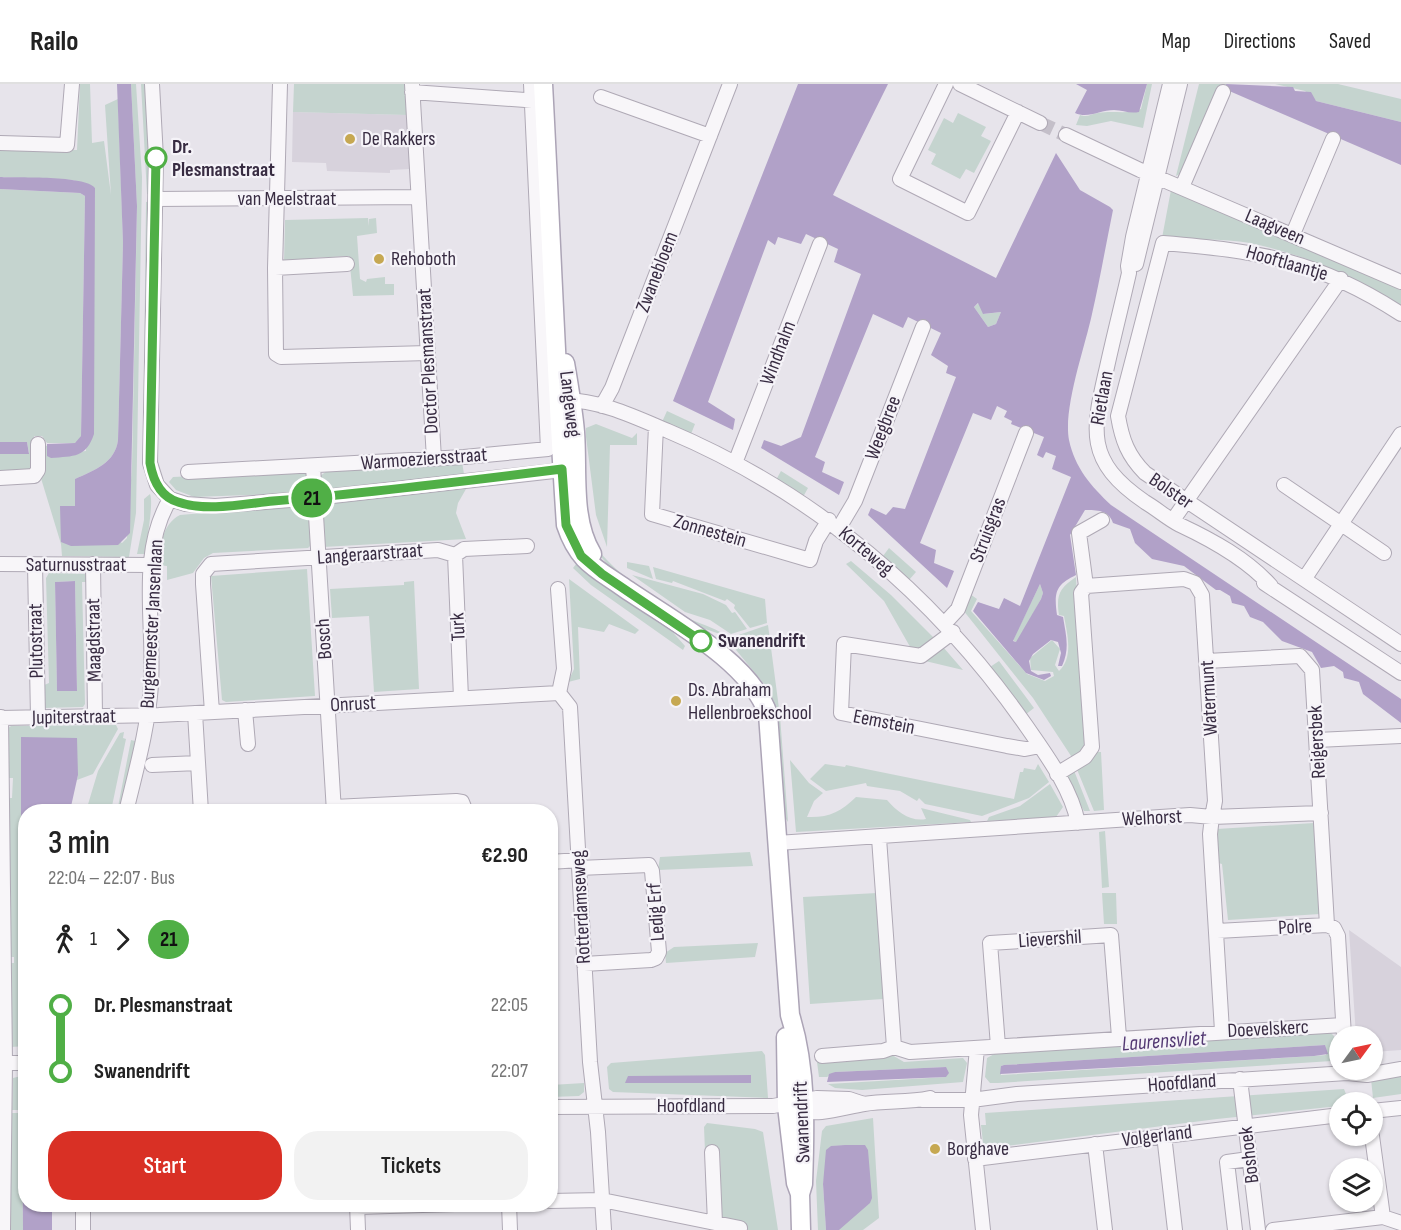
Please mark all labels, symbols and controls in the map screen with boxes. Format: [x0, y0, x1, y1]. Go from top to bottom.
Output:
text: Railo [30, 25, 78, 58]
text: Map [1161, 29, 1191, 54]
text: Directions [1224, 29, 1296, 54]
text: Saved [1329, 29, 1371, 54]
place label: De Rakkers [362, 127, 435, 151]
marker: De Rakkers [343, 132, 357, 146]
place label: Dr. Plesmanstraat [172, 135, 275, 182]
marker: Dr. Plesmanstraat [145, 147, 167, 169]
street label: van Meelstraat [238, 187, 336, 211]
street label: Laagveen [1241, 204, 1309, 250]
street label: Zwanebloem [631, 228, 683, 316]
street label: Hooftlaantje [1243, 240, 1331, 286]
place label: Rehoboth [391, 247, 456, 271]
marker: Rehoboth [372, 252, 386, 266]
street label: Doctor Plesmanstraat [412, 288, 444, 434]
street label: Windhalm [755, 318, 801, 388]
street label: Langeweg [554, 369, 586, 439]
street label: Rietlaan [1085, 369, 1119, 427]
street label: Weegbree [860, 393, 906, 463]
street label: Warmoeziersstraat [360, 443, 488, 475]
street label: Bolster [1144, 468, 1198, 514]
line badge: 21 [285, 478, 339, 518]
text: 21 [303, 486, 321, 511]
street label: Struisgras [965, 494, 1011, 566]
street label: Zonnestein [671, 509, 749, 553]
street label: Korteweg [834, 521, 898, 581]
street label: Langeraarstraat [316, 538, 424, 570]
street label: Burgemeester Jansenlaan [136, 539, 168, 709]
street label: Saturnusstraat [26, 553, 126, 577]
street label: Maagdstraat [81, 598, 107, 682]
street label: Plutostraat [23, 603, 49, 679]
street label: Turk [445, 612, 471, 642]
street label: Bosch [311, 618, 337, 660]
place label: Swanendrift [718, 629, 806, 653]
marker: Swanendrift [690, 630, 712, 652]
street label: Watermunt [1195, 659, 1223, 737]
place label: Ds. Abraham Hellenbroekschool [688, 678, 812, 725]
street label: Onrust [329, 691, 377, 717]
marker: Ds. Abraham Hellenbroekschool [669, 694, 683, 708]
street label: Jupiterstraat [31, 704, 116, 730]
street label: Eemstein [851, 704, 917, 740]
street label: Reigersbek [1303, 704, 1331, 779]
street label: Welhorst [1121, 804, 1183, 832]
text: 3 min [48, 823, 110, 863]
text: €2.90 [481, 842, 528, 869]
street label: Rotterdamseweg [566, 849, 596, 965]
text: 22:04 – 22:07 · Bus [48, 866, 175, 890]
street label: Ledig Erf [642, 882, 670, 942]
street label: Polre [1277, 914, 1313, 940]
icon: walk [48, 923, 81, 956]
icon: forward [106, 923, 139, 956]
street label: Lievershil [1018, 925, 1082, 953]
text: 1 [90, 927, 97, 951]
text: 21 [160, 927, 177, 952]
text: Dr. Plesmanstraat [94, 992, 232, 1019]
text: 22:05 [491, 993, 528, 1017]
street label: Doevelskerc [1227, 1015, 1309, 1043]
water label: Laurensvliet [1121, 1026, 1208, 1056]
north arrow [1329, 1026, 1383, 1080]
map controls [1329, 1026, 1383, 1212]
text: Swanendrift [94, 1058, 190, 1085]
text: 22:07 [491, 1059, 528, 1083]
street label: Hoofdland [1147, 1069, 1217, 1097]
street label: Swanendrift [789, 1081, 815, 1163]
button: locate [1329, 1092, 1383, 1146]
street label: Hoofdland [657, 1094, 725, 1118]
street label: Volgerland [1121, 1120, 1193, 1152]
street label: Boshoek [1234, 1125, 1264, 1185]
button: Start [48, 1131, 282, 1200]
button: Tickets [294, 1131, 528, 1200]
place label: Borghave [947, 1137, 1009, 1161]
marker: Borghave [928, 1142, 942, 1156]
button: layers [1329, 1158, 1383, 1212]

